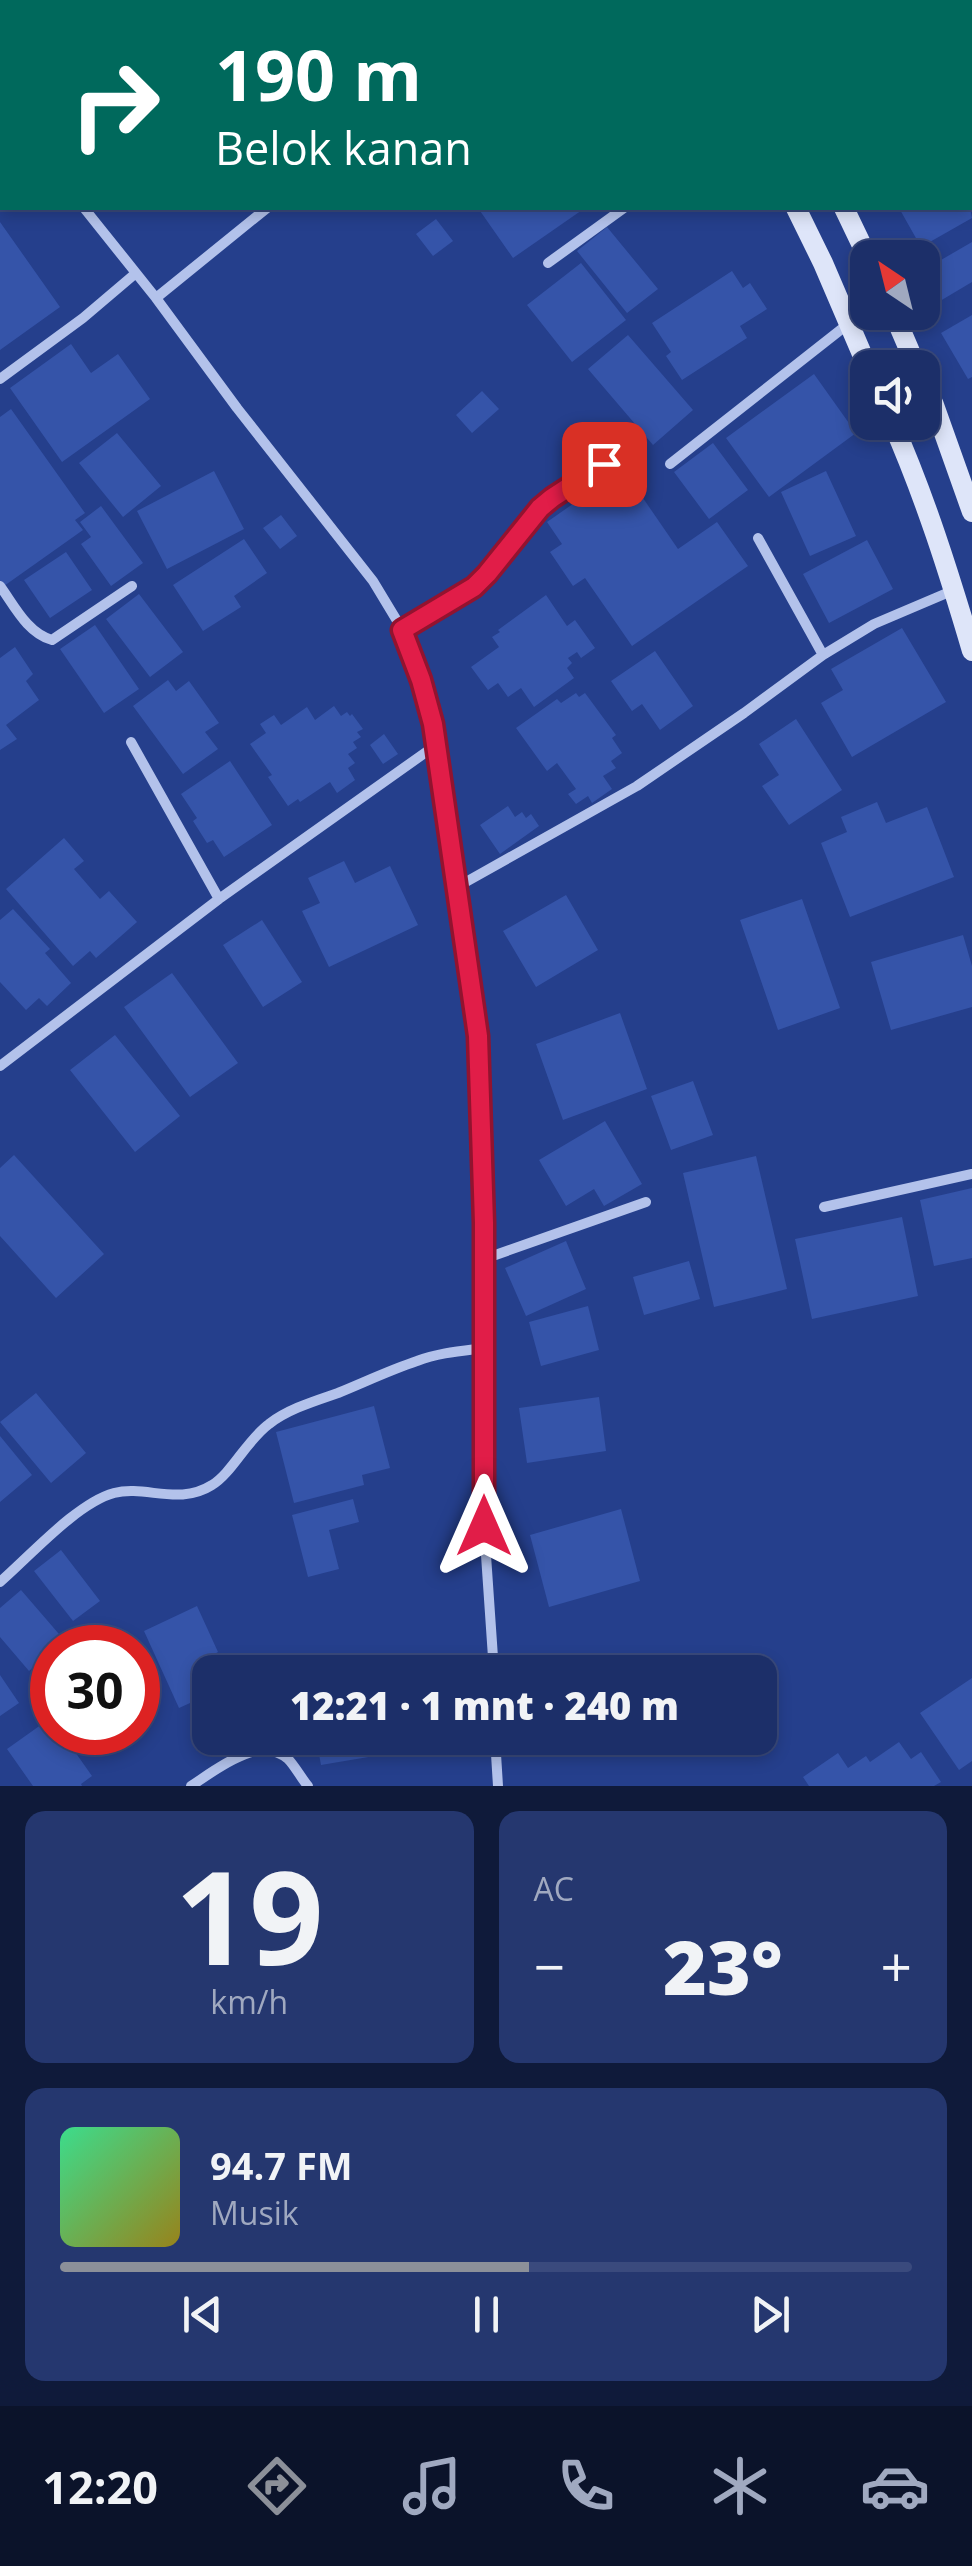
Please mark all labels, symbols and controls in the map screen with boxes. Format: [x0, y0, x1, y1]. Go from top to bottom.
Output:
text: 190 m [215, 26, 422, 122]
icon: right [50, 40, 180, 170]
text: Belok kanan [215, 117, 472, 178]
north arrow [850, 240, 940, 330]
map controls [850, 240, 940, 440]
button: sound [850, 350, 940, 440]
pin [562, 422, 647, 507]
icon: arrive [577, 437, 632, 492]
position arrow [432, 1474, 536, 1578]
speed limit sign: 30 [30, 1625, 160, 1755]
text: 12:21 · 1 mnt · 240 m [290, 1679, 679, 1731]
text: 19 [175, 1826, 324, 2003]
text: AC [534, 1867, 574, 1910]
text: 23° [663, 1915, 783, 2017]
text: − [534, 1928, 565, 2003]
text: + [881, 1928, 912, 2003]
text: km/h [210, 1980, 288, 2023]
text: 94.7 FM [210, 2139, 353, 2191]
text: Musik [210, 2191, 299, 2234]
icon: previous [175, 2287, 230, 2342]
icon: pause [459, 2287, 514, 2342]
icon: next [743, 2287, 798, 2342]
icon: directions [242, 2451, 312, 2521]
icon: music [397, 2451, 467, 2521]
icon: phone [551, 2451, 621, 2521]
icon: climate [705, 2451, 775, 2521]
icon: car [860, 2451, 930, 2521]
text: 12:20 [42, 2456, 158, 2517]

